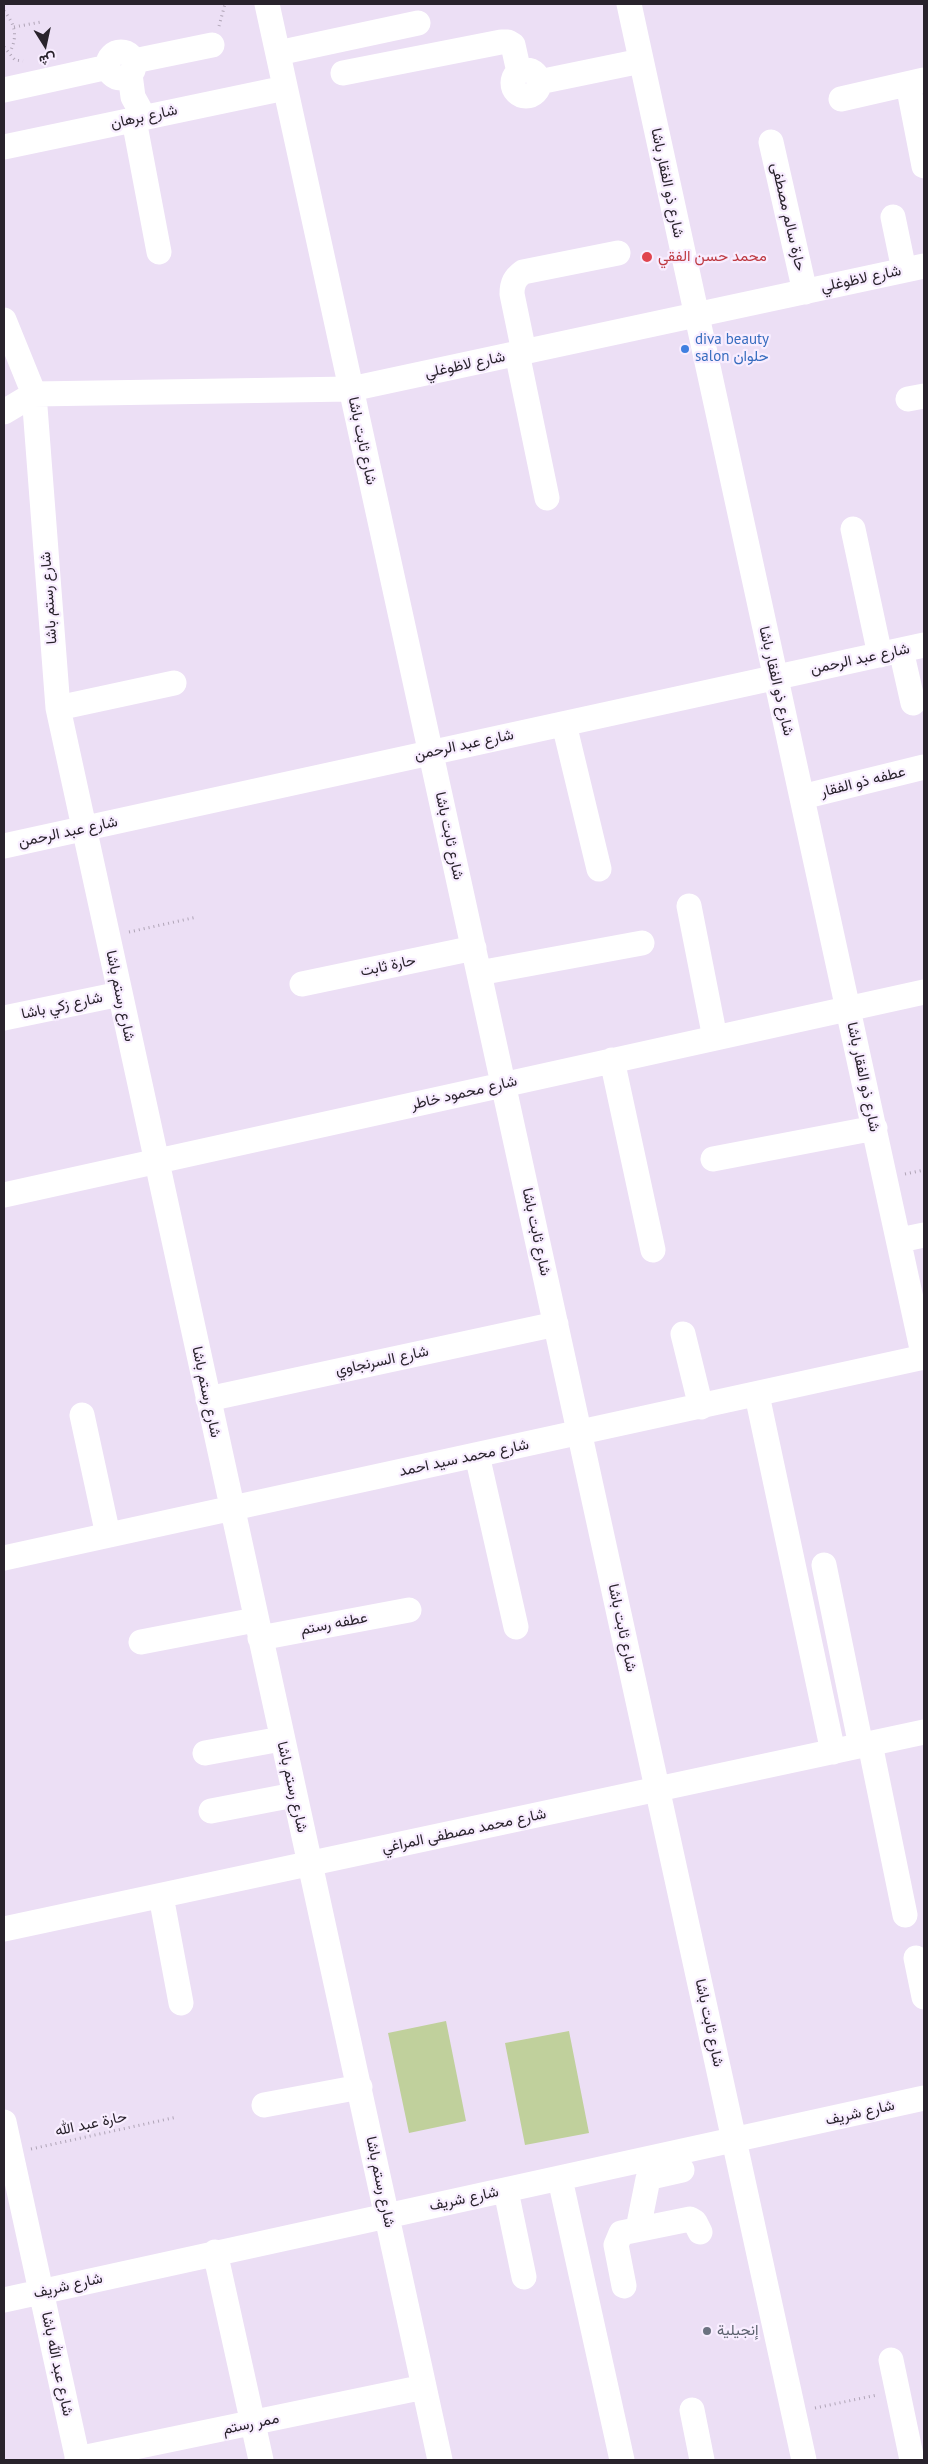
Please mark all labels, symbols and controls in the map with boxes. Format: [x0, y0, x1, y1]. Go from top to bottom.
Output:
north arrow [20, 20, 70, 70]
text: ش [38, 49, 57, 70]
street label: شارع برهان [109, 101, 179, 133]
street label: شارع ذو الفقار باشا [647, 126, 687, 240]
street label: حارة سالم مصطفى [767, 161, 809, 273]
place label: محمد حسن الفقي [658, 248, 767, 266]
marker: محمد حسن الفقي [640, 250, 654, 264]
street label: شارع لاظوغلي [819, 262, 903, 296]
place label: diva beauty salon حلوان [695, 331, 769, 366]
marker: diva beauty salon حلوان [679, 343, 691, 355]
street label: شارع لاظوغلي [423, 348, 507, 382]
street label: شارع ثابت باشا [344, 395, 380, 487]
street label: شارع رستم باشا [37, 551, 61, 645]
street label: شارع ذو الفقار باشا [755, 624, 797, 738]
street label: شارع عبد الرحمن [809, 640, 911, 678]
street label: شارع عبد الرحمن [413, 726, 515, 764]
street label: عطفه ذو الفقار [819, 763, 907, 801]
street label: شارع ثابت باشا [431, 790, 467, 882]
street label: شارع عبد الرحمن [17, 813, 119, 851]
street label: شارع رستم باشا [102, 949, 138, 1043]
street label: حارة ثابت [359, 951, 417, 981]
street label: شارع زكي باشا [20, 989, 104, 1023]
street label: شارع ذو الفقار باشا [843, 1020, 883, 1134]
street label: شارع محمود خاطر [409, 1072, 519, 1114]
street label: شارع ثابت باشا [518, 1186, 554, 1278]
street label: شارع السرنجاوي [334, 1342, 430, 1380]
street label: شارع رستم باشا [188, 1345, 224, 1439]
street label: شارع محمد سيد احمد [397, 1435, 531, 1481]
street label: شارع ثابت باشا [604, 1582, 640, 1674]
street label: عطفه رستم [299, 1609, 369, 1639]
street label: شارع رستم باشا [273, 1740, 311, 1834]
street label: شارع محمد مصطفى المراغي [380, 1805, 548, 1857]
street label: شارع ثابت باشا [691, 1977, 727, 2069]
street label: شارع شريف [824, 2096, 896, 2130]
street label: حارة عبد الله [54, 2108, 128, 2140]
street label: شارع رستم باشا [362, 2135, 398, 2229]
street label: شارع شريف [428, 2183, 500, 2215]
street label: شارع شريف [32, 2269, 104, 2303]
street label: شارع عبد الله باشا [37, 2310, 77, 2418]
place label: إنجيلية [717, 2322, 758, 2340]
marker: إنجيلية [701, 2325, 713, 2337]
street label: ممر رستم [221, 2409, 281, 2439]

